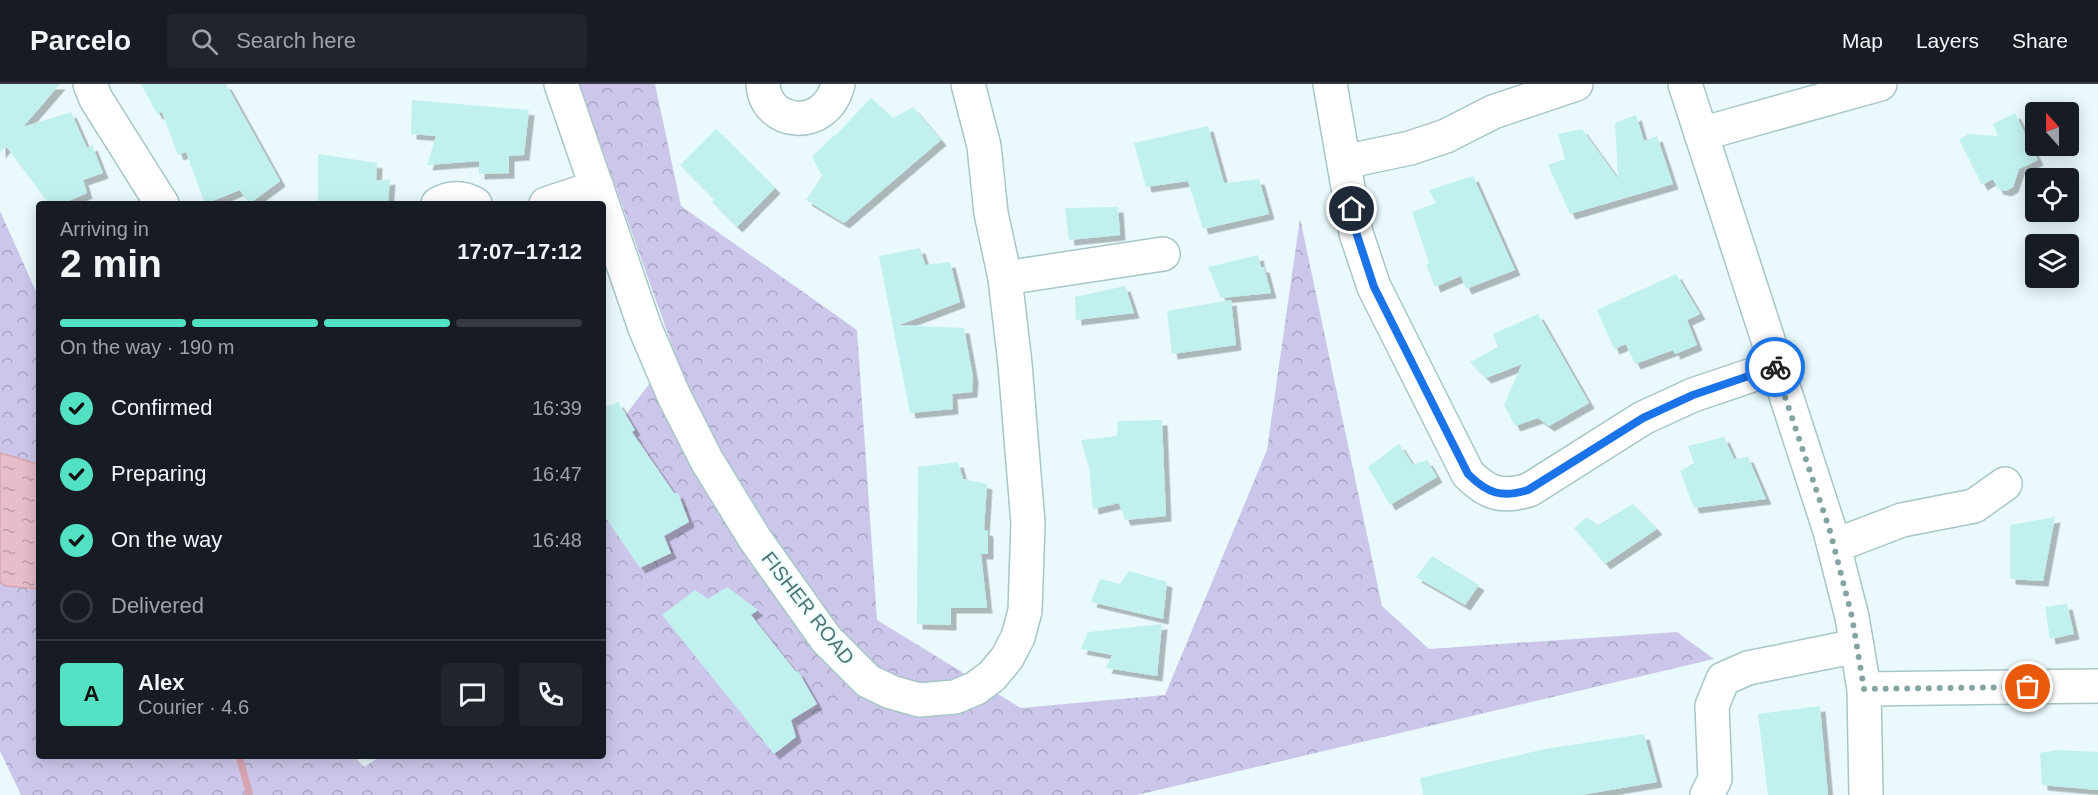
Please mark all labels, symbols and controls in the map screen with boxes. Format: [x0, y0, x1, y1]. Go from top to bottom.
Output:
search box [167, 14, 587, 68]
text: Parcelo [30, 25, 131, 56]
icon: search [188, 25, 221, 58]
text: Search here [236, 28, 356, 53]
text: Map [1842, 29, 1883, 52]
text: Layers [1916, 29, 1979, 52]
text: Share [2012, 29, 2068, 52]
north arrow [2025, 102, 2079, 156]
map controls [2025, 102, 2079, 288]
button: locate [2025, 168, 2079, 222]
pin [1326, 183, 1377, 234]
icon: home [1335, 192, 1368, 225]
text: Arriving in [60, 218, 149, 240]
button: layers [2025, 234, 2079, 288]
text: 17:07–17:12 [457, 239, 582, 264]
text: 2 min [60, 242, 162, 285]
text: On the way · 190 m [60, 336, 235, 358]
courier [1745, 337, 1805, 397]
icon: bike [1759, 351, 1792, 384]
icon: check [60, 392, 93, 425]
text: Confirmed [111, 395, 212, 420]
text: 16:39 [532, 397, 582, 419]
icon: check [60, 458, 93, 491]
text: Preparing [111, 461, 206, 486]
text: 16:47 [532, 463, 582, 485]
icon: check [60, 524, 93, 557]
text: On the way [111, 527, 222, 552]
text: 16:48 [532, 529, 582, 551]
street label: FISHER ROAD [757, 547, 859, 669]
text: Delivered [111, 593, 204, 618]
pin [2002, 661, 2053, 712]
button: chat [441, 663, 504, 726]
button: phone [519, 663, 582, 726]
text: Alex [138, 670, 184, 695]
icon: bag [2011, 670, 2044, 703]
text: A [84, 681, 99, 706]
text: Courier · 4.6 [138, 696, 249, 718]

